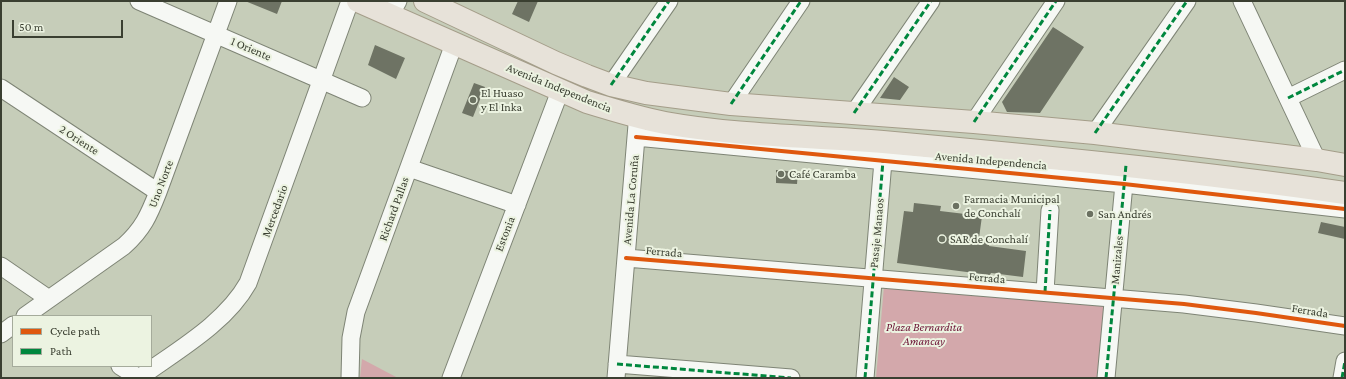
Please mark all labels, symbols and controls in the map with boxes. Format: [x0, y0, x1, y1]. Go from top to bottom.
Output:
scale bar [14, 12, 125, 38]
text: 50 m [19, 20, 43, 34]
street label: 1 Oriente [229, 34, 273, 64]
street label: Avenida Independencia [504, 60, 614, 116]
place label: El Huaso y El Inka [481, 86, 523, 114]
marker: El Huaso y El Inka [468, 95, 478, 105]
street label: 2 Oriente [57, 122, 101, 158]
street label: Avenida Independencia [934, 149, 1048, 173]
street label: Avenida La Coruña [620, 154, 642, 246]
street label: Uno Norte [145, 158, 177, 210]
place label: Café Caramba [789, 167, 856, 181]
marker: Café Caramba [776, 169, 786, 179]
street label: Richard Pallas [376, 175, 412, 243]
street label: Mercedario [259, 183, 291, 239]
place label: Farmacia Municipal de Conchalí [964, 192, 1060, 220]
street label: Pasaje Manaos [867, 197, 887, 269]
marker: Farmacia Municipal de Conchalí [951, 201, 961, 211]
place label: San Andrés [1098, 207, 1151, 221]
marker: San Andrés [1085, 209, 1095, 219]
street label: Estonia [492, 215, 518, 253]
place label: SAR de Conchalí [950, 232, 1028, 246]
marker: SAR de Conchalí [937, 234, 947, 244]
street label: Manizales [1108, 235, 1126, 285]
street label: Ferrada [645, 243, 683, 261]
street label: Ferrada [968, 269, 1006, 287]
street label: Ferrada [1291, 301, 1329, 321]
legend [12, 315, 152, 367]
park label: Plaza Bernardita Amancay [886, 320, 962, 348]
text: Cycle path [50, 324, 100, 338]
text: Path [50, 344, 72, 358]

